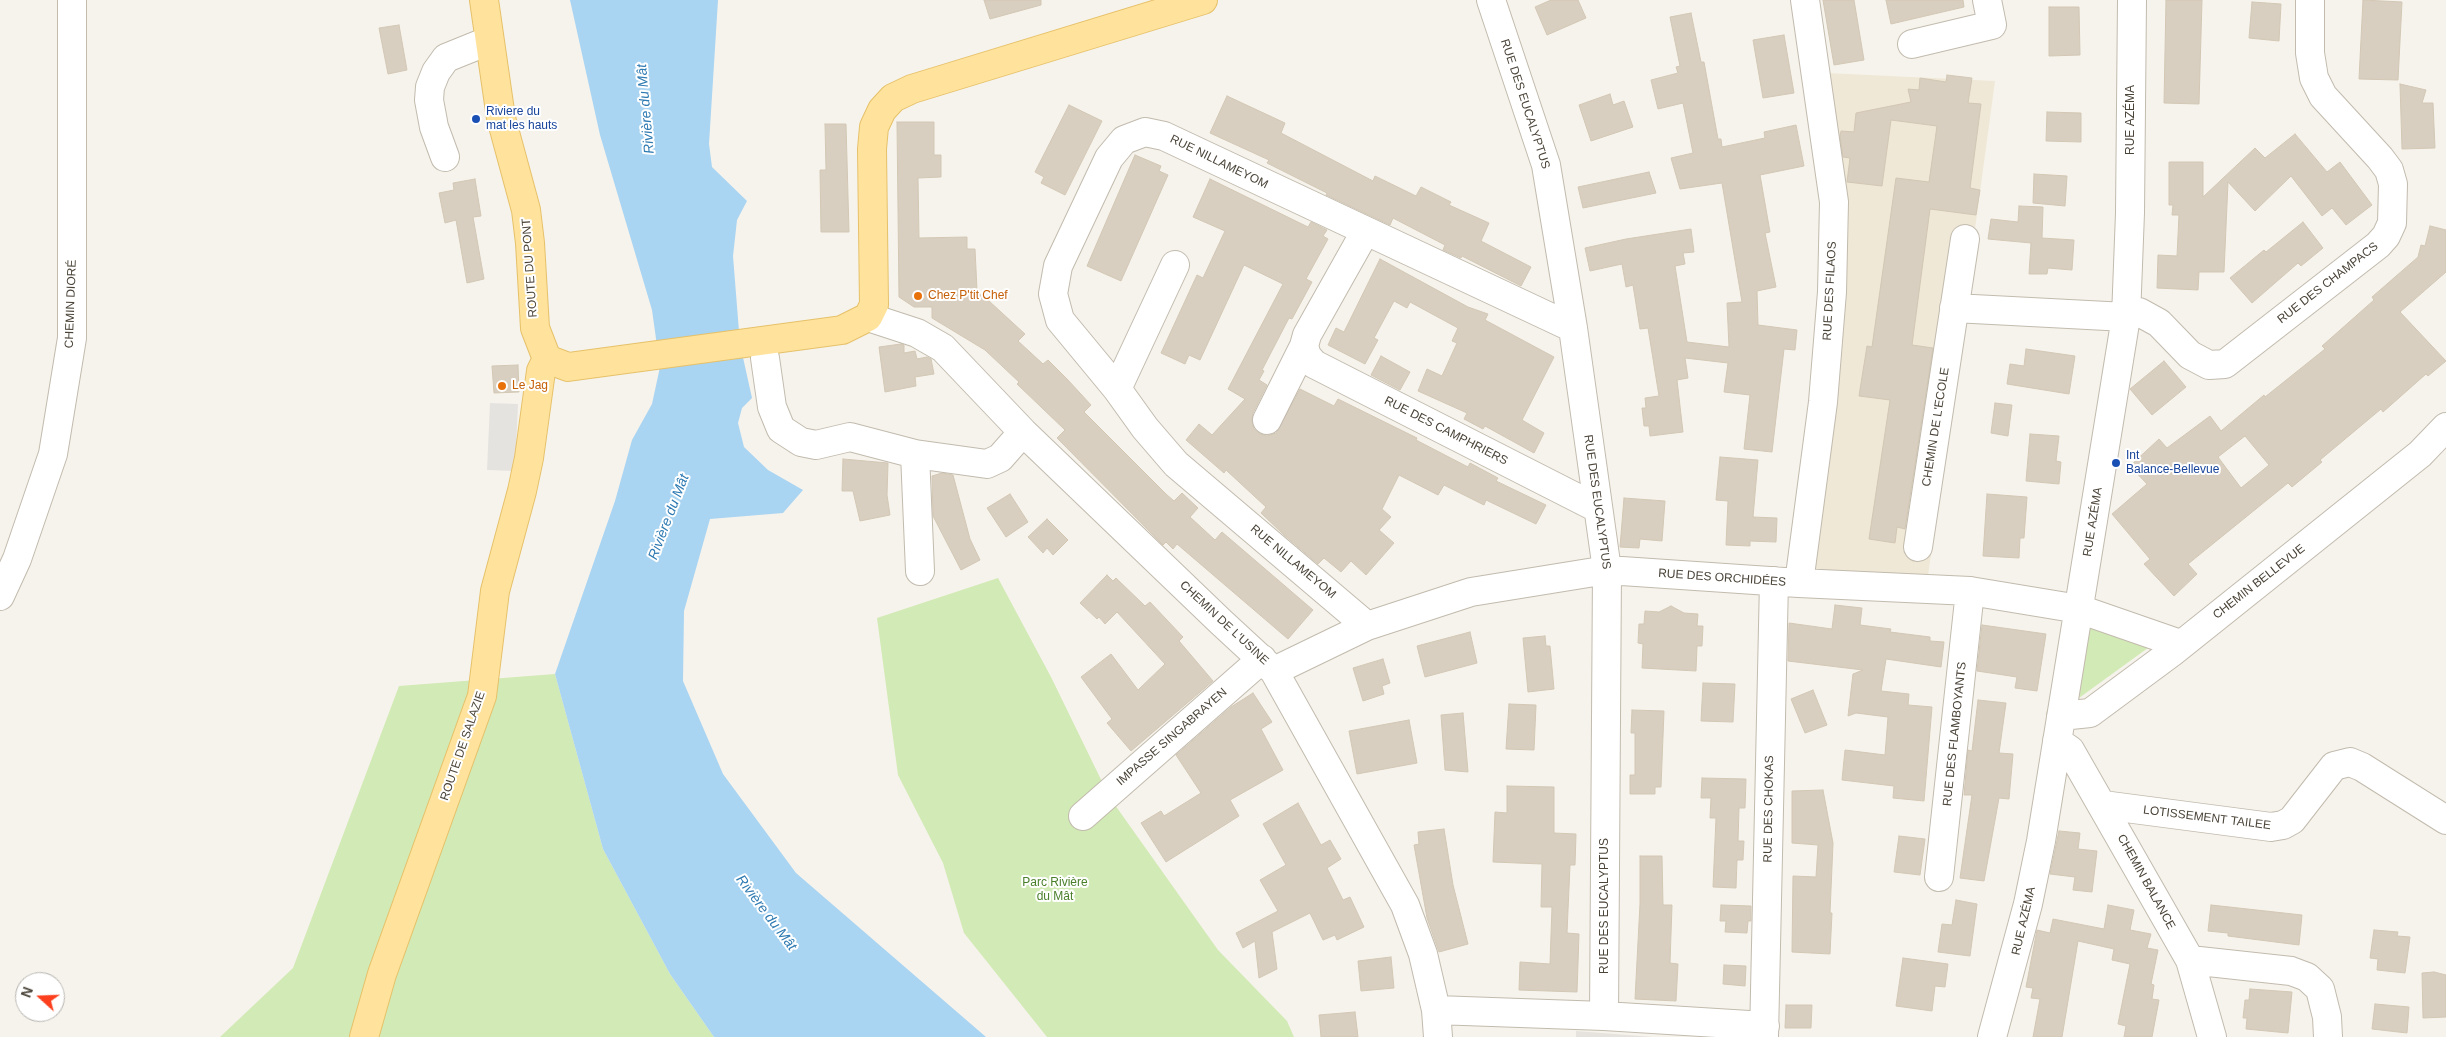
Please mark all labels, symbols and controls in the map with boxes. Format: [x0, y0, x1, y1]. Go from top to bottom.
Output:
street label: RUE DES EUCALYPTUS [1497, 37, 1553, 171]
water label: Rivière du Mât [634, 63, 658, 155]
street label: RUE AZÉMA [2124, 85, 2138, 155]
place label: Riviere du mat les hauts [486, 105, 557, 133]
marker: Riviere du mat les hauts [470, 113, 482, 125]
street label: RUE NILLAMEYOM [1168, 132, 1270, 192]
street label: ROUTE DU PONT [519, 218, 541, 318]
street label: RUE DES CHAMPACS [2275, 239, 2381, 327]
street label: RUE DES FILAOS [1820, 241, 1840, 341]
street label: CHEMIN DIORÉ [62, 259, 80, 349]
place label: Chez P'tit Chef [928, 289, 1008, 303]
marker: Chez P'tit Chef [912, 290, 924, 302]
street label: CHEMIN DE L'ECOLE [1919, 366, 1953, 488]
place label: Le Jag [512, 379, 548, 393]
marker: Le Jag [496, 380, 508, 392]
street label: RUE DES CAMPHRIERS [1382, 394, 1510, 468]
street label: RUE DES EUCALYPTUS [1580, 434, 1614, 570]
place label: Int Balance-Bellevue [2126, 449, 2219, 477]
marker: Int Balance-Bellevue [2110, 457, 2122, 469]
water label: Rivière du Mât [645, 472, 693, 562]
street label: RUE AZÉMA [2080, 486, 2106, 558]
street label: RUE NILLAMEYOM [1247, 522, 1339, 602]
street label: CHEMIN BELLEVUE [2210, 542, 2308, 622]
street label: RUE DES ORCHIDÉES [1658, 566, 1786, 590]
street label: CHEMIN DE L'USINE [1177, 578, 1271, 668]
street label: RUE DES FLAMBOYANTS [1940, 661, 1970, 807]
street label: IMPASSE SINGABRAYEN [1114, 685, 1230, 789]
street label: ROUTE DE SALAZIE [438, 689, 488, 803]
street label: RUE DES CHOKAS [1761, 755, 1777, 863]
street label: LOTISSEMENT TAILEE [2142, 803, 2272, 833]
street label: CHEMIN BALANCE [2114, 832, 2178, 932]
street label: RUE DES EUCALYPTUS [1598, 838, 1612, 974]
water label: Rivière du Mât [732, 872, 800, 954]
park label: Parc Rivière du Mât [1022, 876, 1088, 904]
street label: RUE AZÉMA [2009, 885, 2039, 957]
north arrow [15, 972, 65, 1022]
text: N [18, 985, 36, 1000]

